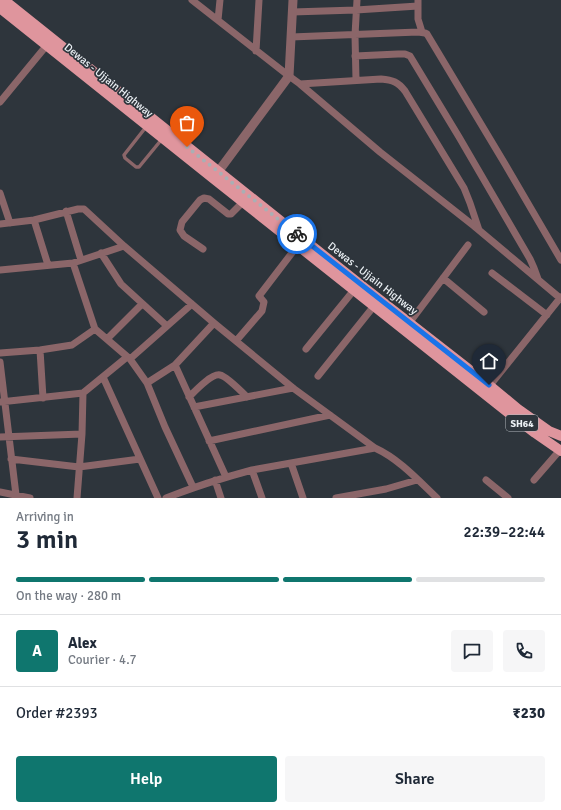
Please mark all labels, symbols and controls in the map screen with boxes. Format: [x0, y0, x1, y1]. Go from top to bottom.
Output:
street label: Dewas - Ujjain Highway [62, 41, 156, 121]
pin [170, 106, 204, 147]
icon: bag [176, 112, 198, 134]
courier [277, 214, 317, 254]
icon: bike [286, 223, 308, 245]
street label: Dewas - Ujjain Highway [325, 239, 421, 318]
pin [472, 344, 506, 385]
icon: home [478, 350, 500, 372]
road number: SH64 [506, 415, 538, 431]
text: Arriving in [16, 509, 74, 525]
text: 22:39–22:44 [464, 523, 545, 541]
text: 3 min [16, 524, 78, 556]
text: On the way · 280 m [16, 588, 121, 604]
button: chat [451, 630, 493, 672]
button: phone [503, 630, 545, 672]
text: Alex [68, 634, 97, 652]
text: A [32, 642, 42, 660]
text: Courier · 4.7 [68, 652, 137, 668]
text: Order #2393 [16, 704, 98, 722]
text: ₹230 [513, 704, 545, 722]
button: Help [16, 756, 277, 802]
button: Share [285, 756, 545, 802]

